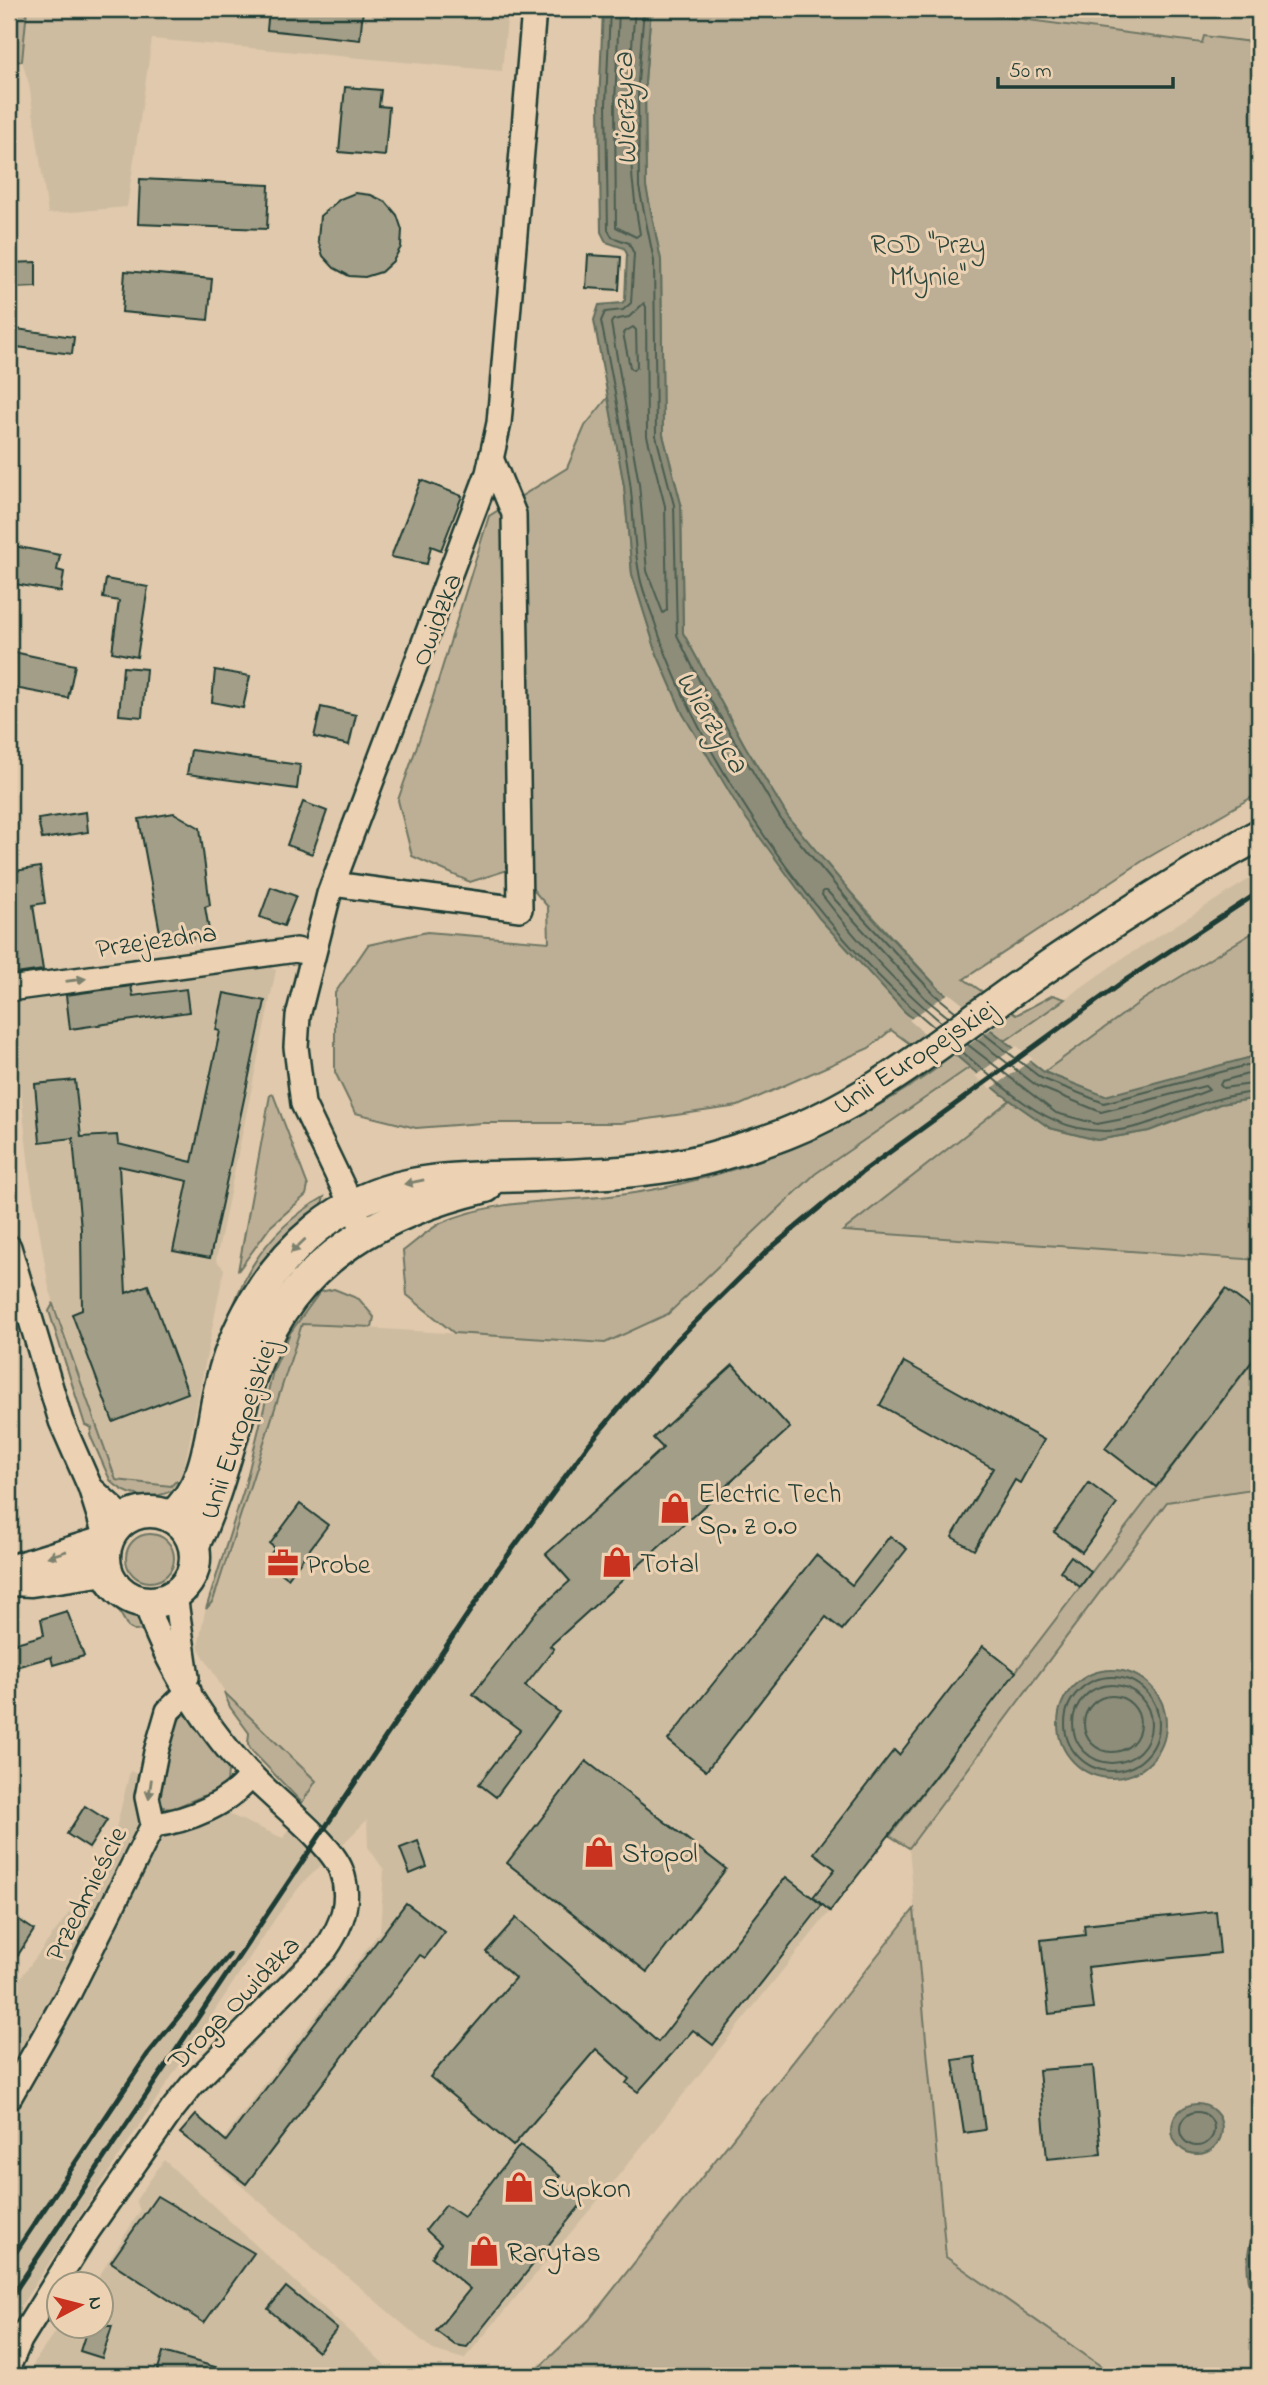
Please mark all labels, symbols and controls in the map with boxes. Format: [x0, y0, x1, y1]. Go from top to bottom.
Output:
scale bar [998, 46, 1174, 90]
water label: Wierzyca [603, 51, 651, 166]
text: 50 m [1009, 57, 1052, 87]
park label: ROD "Przy Młynie" [871, 226, 985, 299]
street label: Owidzka [402, 568, 475, 673]
water label: Wierzyca [663, 663, 759, 783]
street label: Przejezdna [93, 914, 220, 971]
one-way arrow [66, 975, 88, 986]
street label: Unii Europejskiej [826, 990, 1007, 1127]
one-way arrow [403, 1177, 425, 1188]
one-way arrow [289, 1238, 306, 1255]
street label: Unii Europejskiej [190, 1333, 291, 1526]
place label: Electric Tech Sp. z o.o [698, 1475, 842, 1548]
shop icon: Electric Tech Sp. z o.o [658, 1491, 692, 1525]
shop icon: Total [600, 1545, 634, 1579]
place label: Total [640, 1545, 699, 1586]
office icon: Probe [266, 1546, 300, 1580]
place label: Probe [306, 1546, 371, 1587]
one-way arrow [47, 1549, 68, 1559]
one-way arrow [144, 1778, 155, 1800]
street label: Przedmieście [37, 1819, 140, 1969]
shop icon: Stopol [582, 1835, 616, 1869]
place label: Stopol [622, 1835, 698, 1876]
street label: Droga Owidzka [159, 1927, 311, 2082]
shop icon: Supkon [502, 2170, 536, 2204]
place label: Supkon [542, 2170, 631, 2211]
shop icon: Rarytas [467, 2234, 501, 2268]
place label: Rarytas [507, 2234, 601, 2275]
north arrow [46, 2270, 116, 2340]
text: N [80, 2295, 109, 2311]

